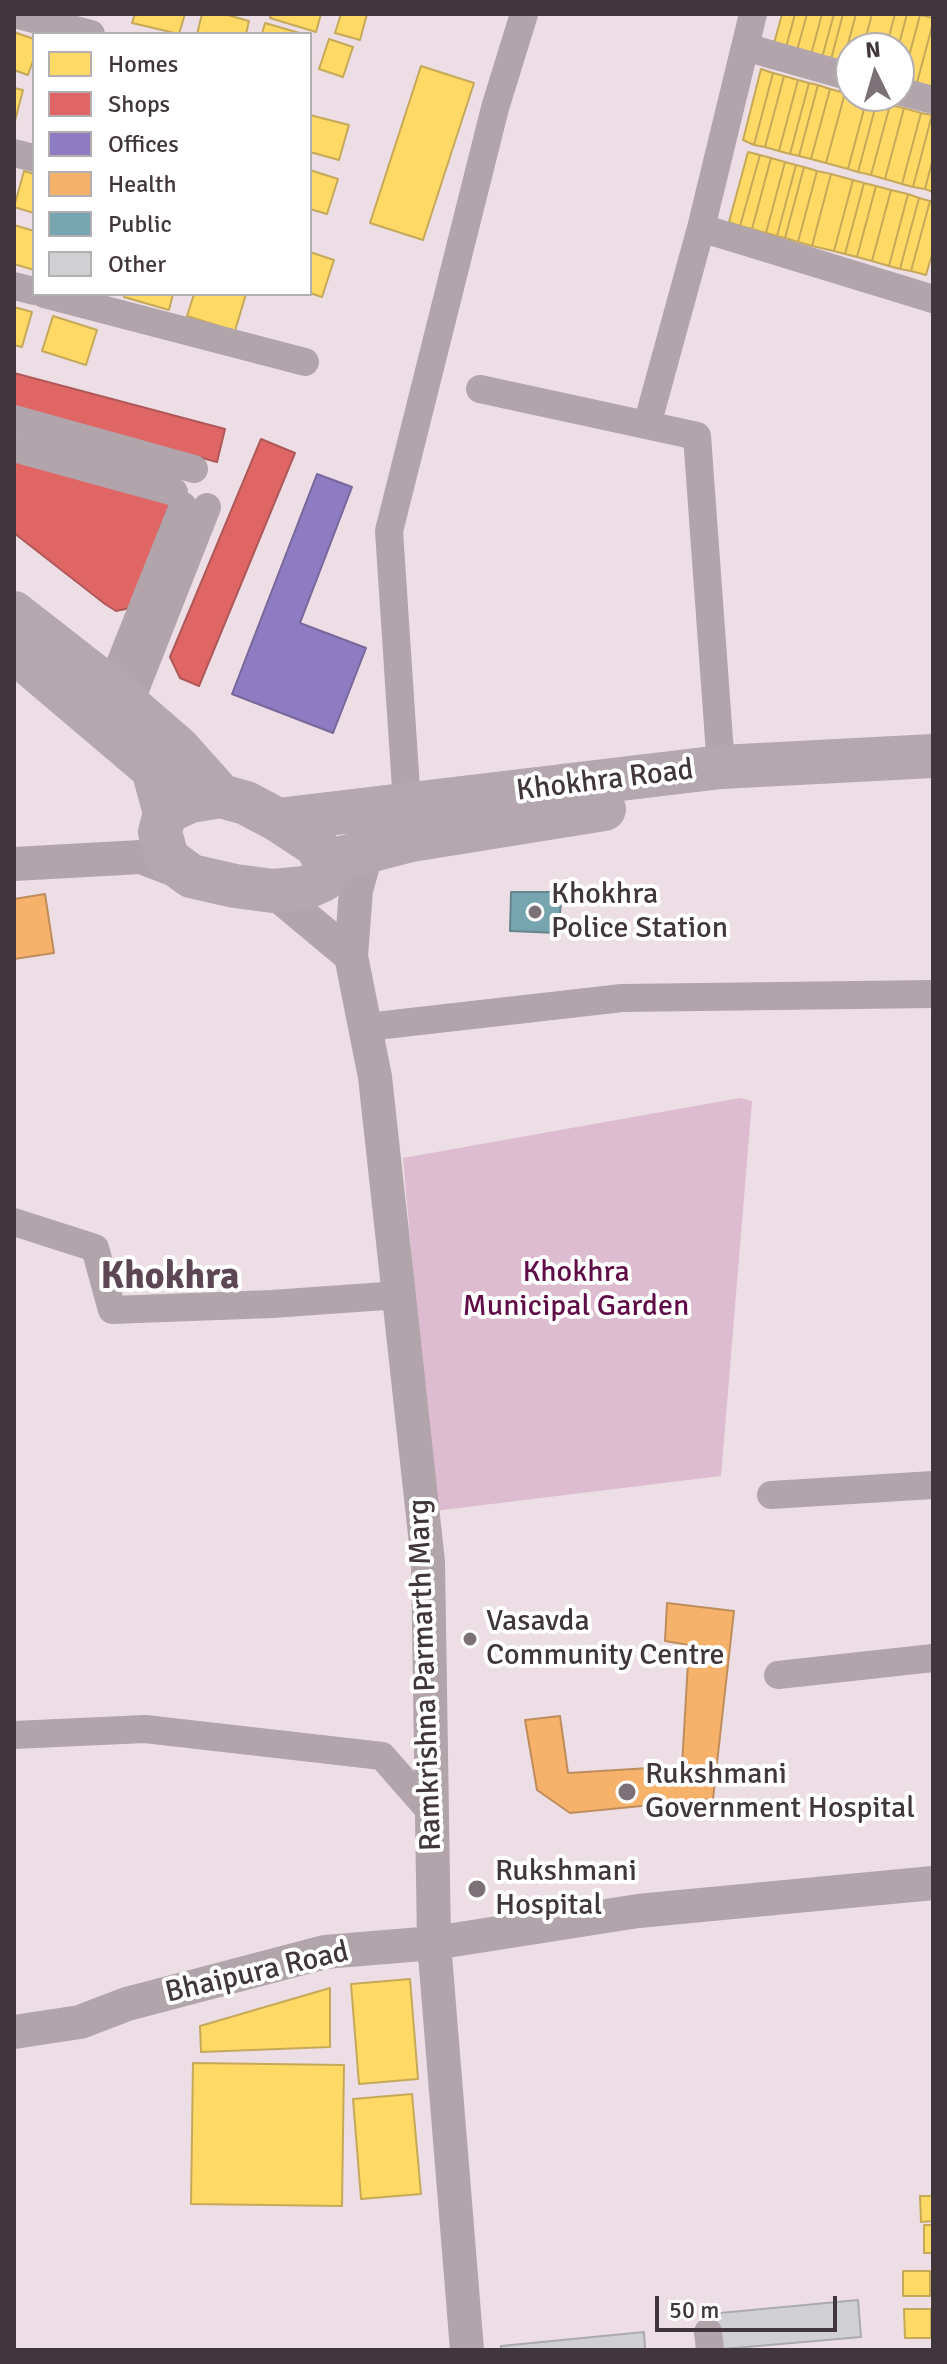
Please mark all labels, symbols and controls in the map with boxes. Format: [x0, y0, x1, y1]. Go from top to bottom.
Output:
legend [32, 32, 312, 296]
north arrow [835, 32, 915, 112]
text: N [864, 35, 882, 64]
text: Homes [108, 49, 178, 79]
text: Shops [108, 89, 170, 119]
text: Offices [108, 129, 179, 159]
text: Health [108, 169, 177, 199]
text: Public [108, 209, 172, 239]
text: Other [108, 249, 166, 279]
street label: Khokhra Road [514, 752, 696, 810]
place label: Khokhra Police Station [551, 877, 728, 948]
marker: Khokhra Police Station [526, 903, 544, 921]
district label: Khokhra [101, 1255, 239, 1301]
park label: Khokhra Municipal Garden [463, 1255, 689, 1326]
street label: Ramkrishna Parmarth Marg [402, 1498, 450, 1852]
place label: Vasavda Community Centre [486, 1604, 725, 1674]
marker: Vasavda Community Centre [461, 1630, 479, 1648]
place label: Rukshmani Government Hospital [645, 1757, 915, 1828]
marker: Rukshmani Government Hospital [616, 1781, 638, 1803]
place label: Rukshmani Hospital [495, 1854, 637, 1924]
marker: Rukshmani Hospital [466, 1878, 488, 1900]
street label: Bhaipura Road [162, 1934, 352, 2012]
scale bar [659, 2280, 841, 2330]
text: 50 m [669, 2295, 719, 2325]

